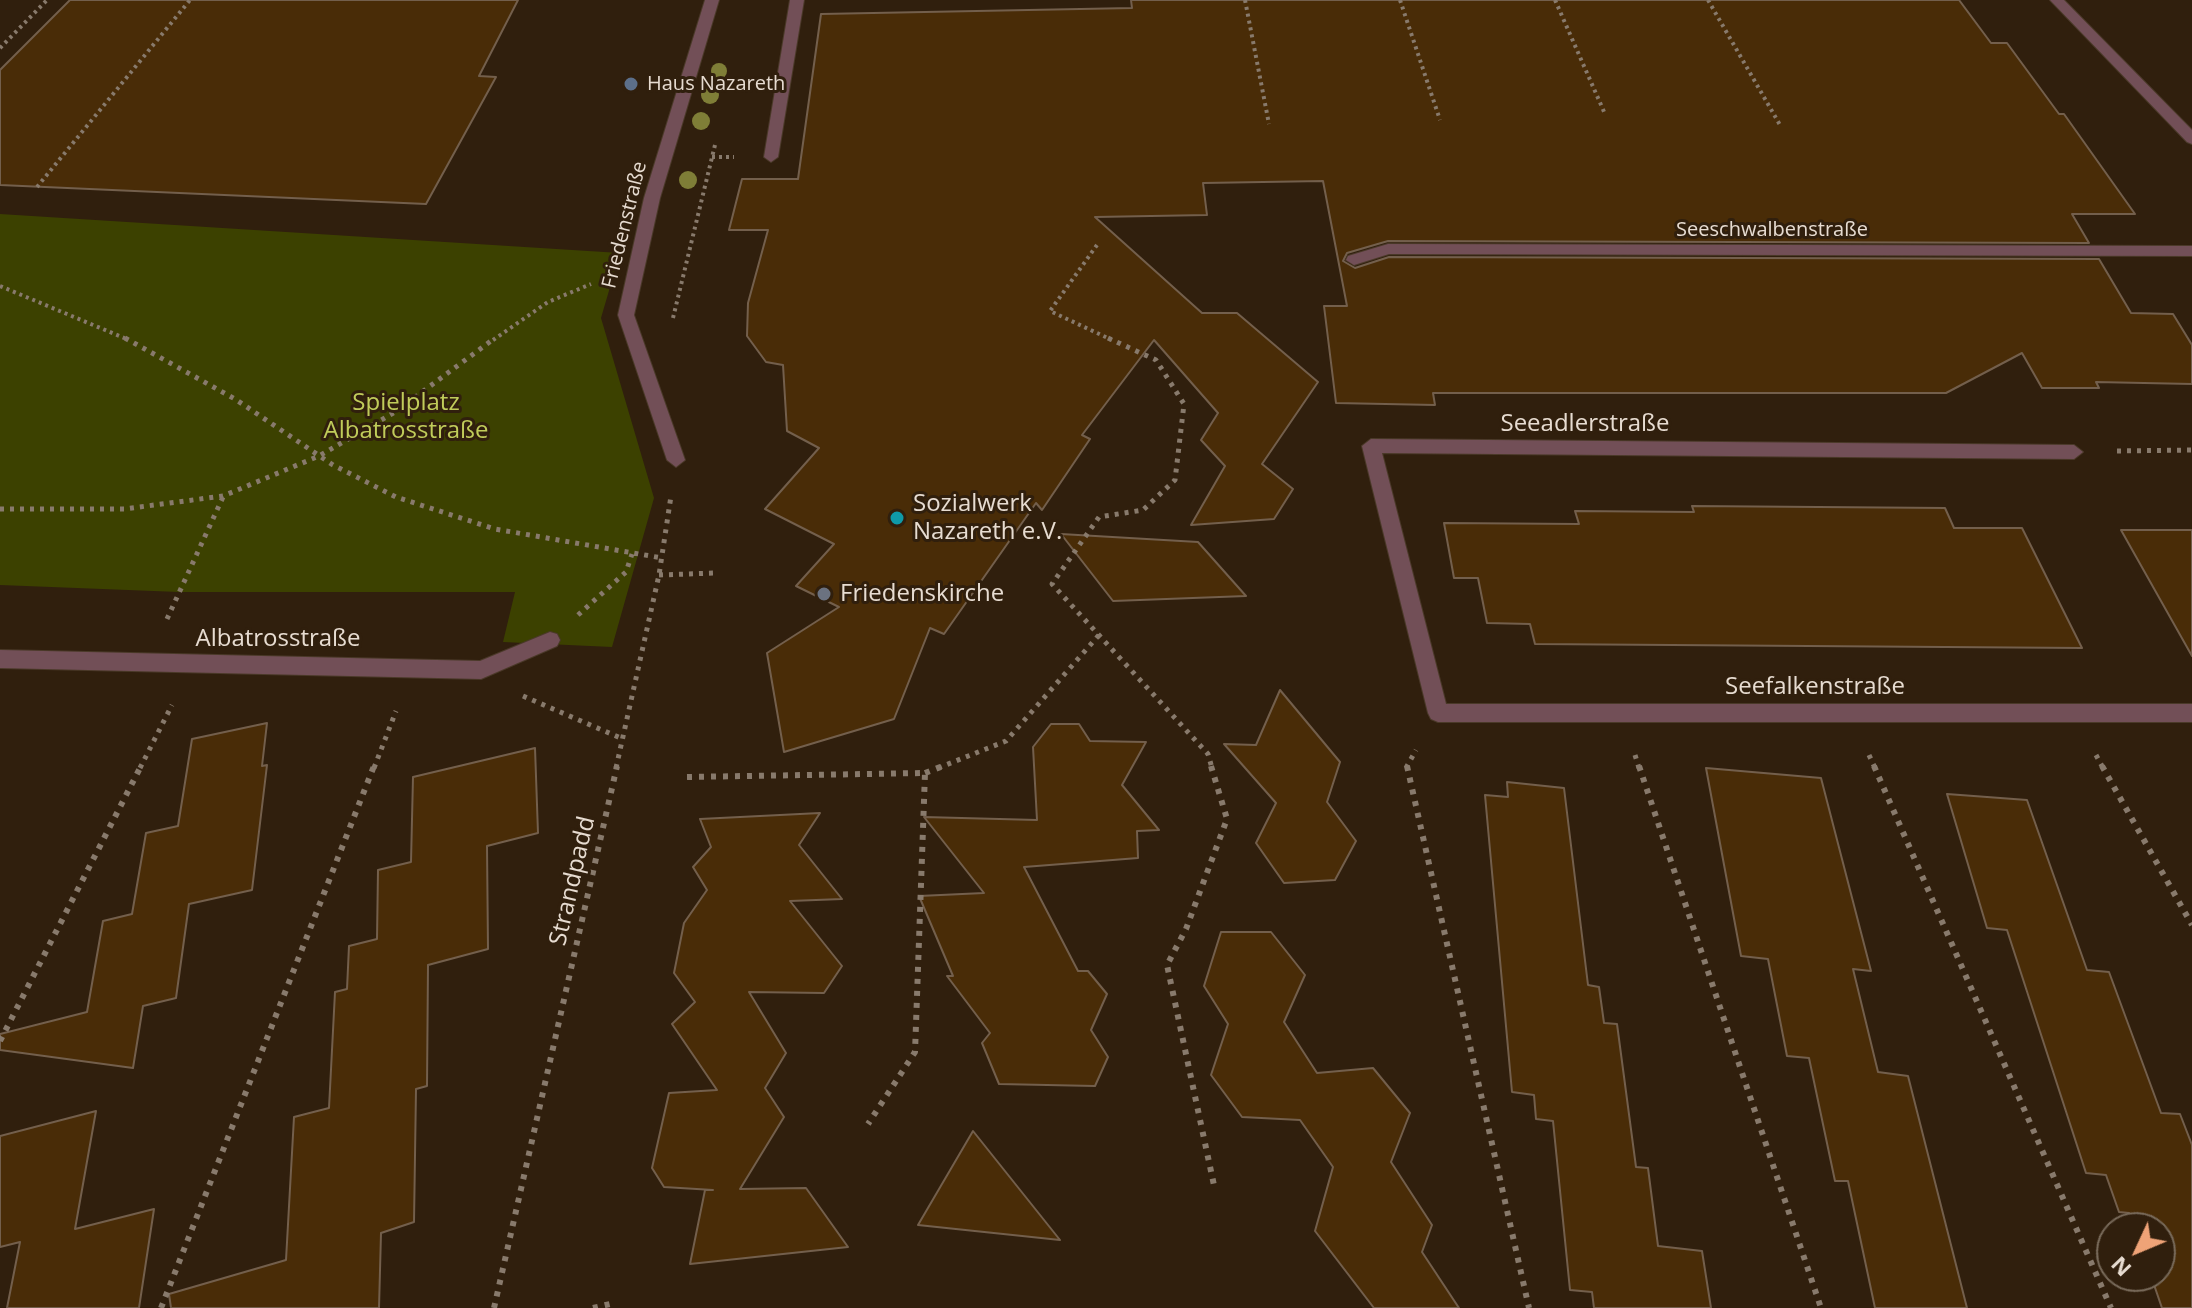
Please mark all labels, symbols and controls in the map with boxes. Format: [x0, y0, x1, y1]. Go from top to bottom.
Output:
place label: Haus Nazareth [647, 72, 785, 96]
marker: Haus Nazareth [622, 75, 640, 93]
street label: Friedenstraße [598, 159, 652, 291]
street label: Seeschwalbenstraße [1676, 218, 1868, 242]
park label: Spielplatz Albatrosstraße [323, 389, 489, 445]
street label: Seeadlerstraße [1500, 410, 1670, 438]
place label: Sozialwerk Nazareth e.V. [913, 490, 1062, 546]
marker: Sozialwerk Nazareth e.V. [888, 509, 906, 527]
place label: Friedenskirche [840, 580, 1004, 608]
marker: Friedenskirche [815, 585, 833, 603]
street label: Albatrosstraße [195, 625, 361, 653]
street label: Seefalkenstraße [1725, 673, 1905, 701]
street label: Strandpadd [544, 814, 602, 948]
north arrow [2096, 1212, 2176, 1292]
text: N [2103, 1250, 2137, 1284]

